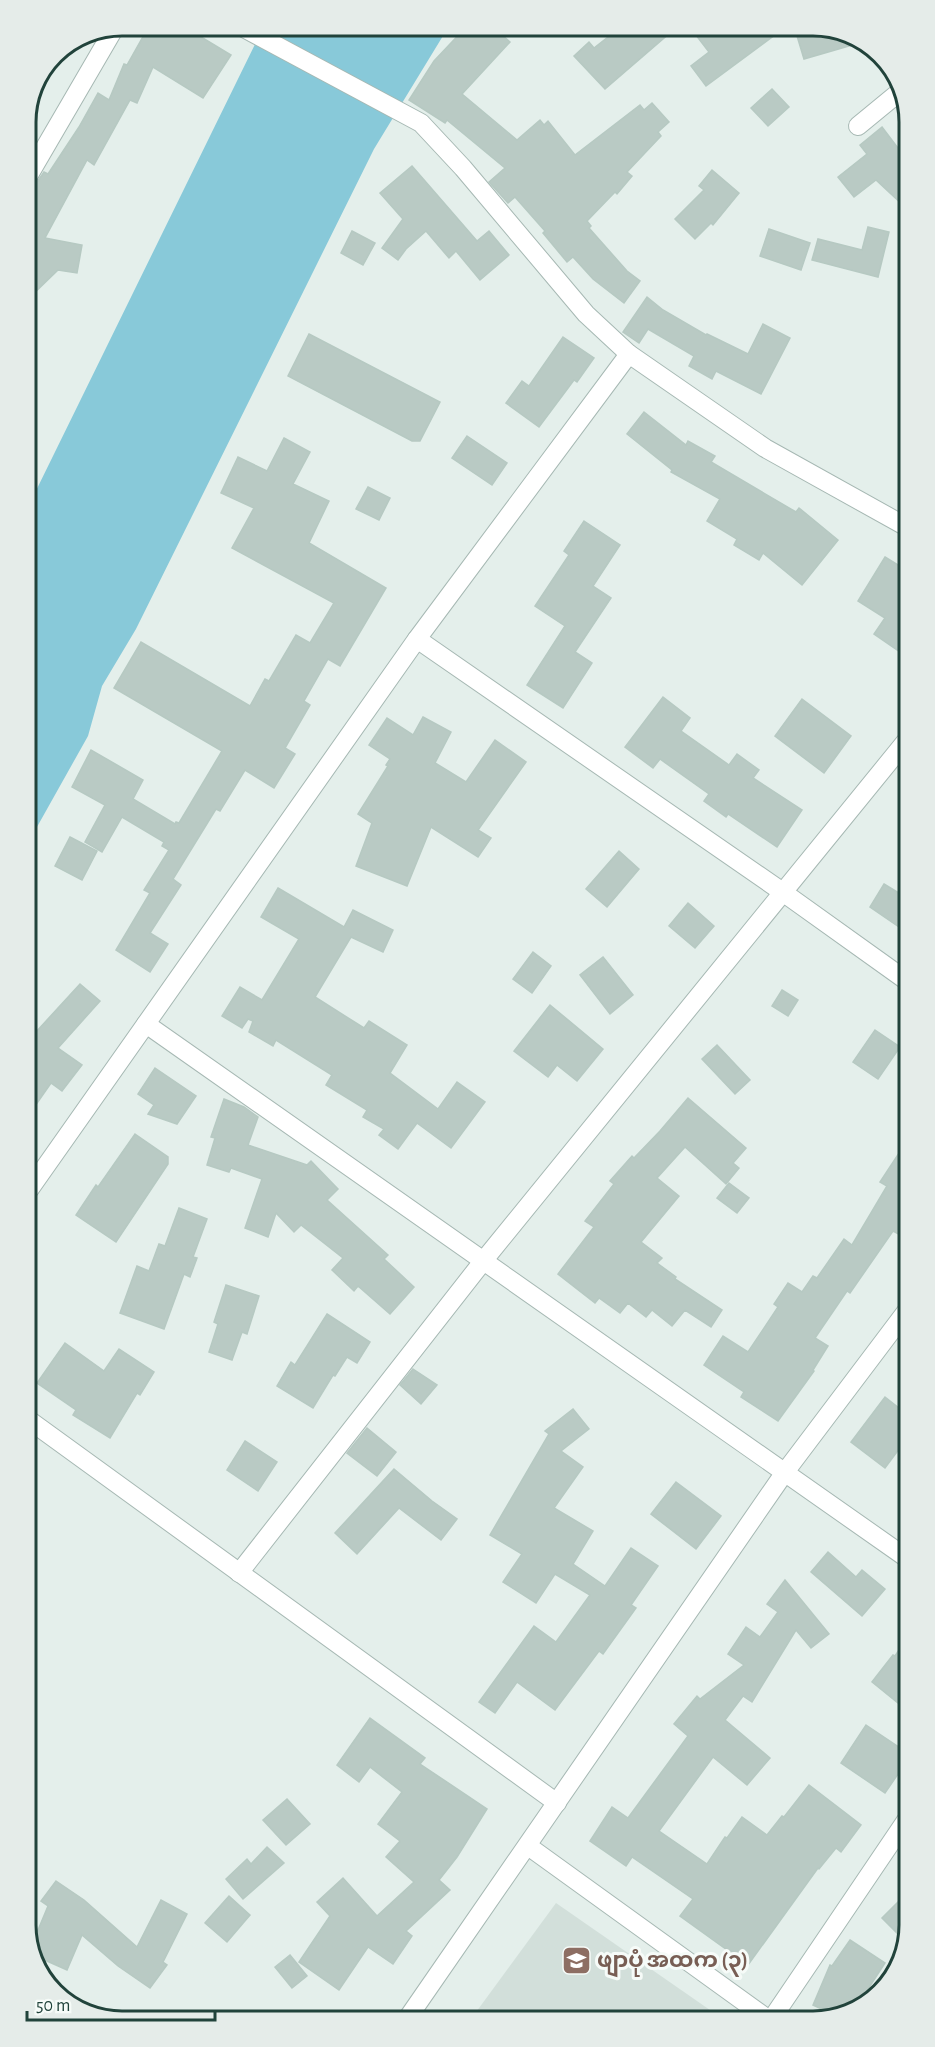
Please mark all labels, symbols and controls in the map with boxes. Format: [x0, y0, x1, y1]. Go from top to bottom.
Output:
school or university icon: ဖျာပုံ အထက (၃) [560, 1944, 592, 1976]
place label: ဖျာပုံ အထက (၃) [597, 1949, 748, 1978]
scale bar [27, 1984, 214, 2022]
text: 50 m [36, 1997, 70, 2015]

